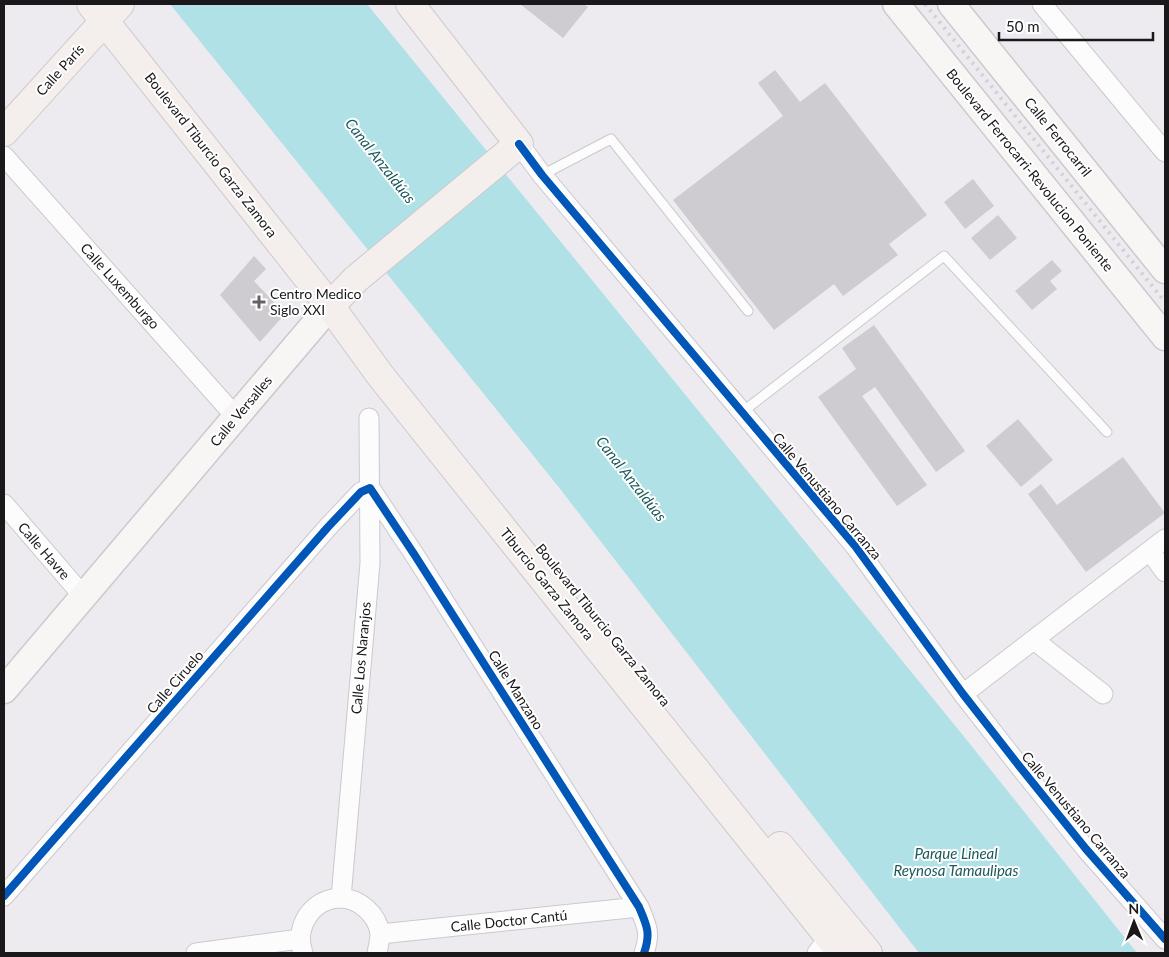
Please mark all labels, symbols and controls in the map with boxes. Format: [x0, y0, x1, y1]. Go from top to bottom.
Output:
scale bar [999, 10, 1153, 42]
text: 50 m [1006, 17, 1040, 35]
street label: Calle París [32, 40, 87, 99]
street label: Boulevard Ferrocarri-Revolucion Poniente [943, 65, 1118, 275]
street label: Boulevard Tiburcio Garza Zamora [142, 69, 281, 241]
street label: Calle Ferrocarril [1021, 94, 1095, 180]
water label: Canal Anzaldúas [342, 114, 420, 207]
street label: Calle Luxemburgo [77, 239, 163, 332]
place label: Centro Medico Siglo XXI [270, 285, 362, 318]
marker: Centro Medico Siglo XXI [252, 295, 266, 309]
street label: Calle Versalles [206, 372, 275, 450]
street label: Calle Venustiano Carranza [769, 429, 885, 563]
water label: Canal Anzaldúas [593, 432, 671, 525]
street label: Calle Havre [15, 518, 74, 583]
street label: Tiburcio Garza Zamora [497, 524, 598, 643]
street label: Boulevard Tiburcio Garza Zamora [532, 540, 674, 710]
street label: Calle Los Naranjos [347, 601, 374, 715]
street label: Calle Ciruelo [143, 647, 207, 717]
street label: Calle Manzano [485, 647, 548, 733]
street label: Calle Venustiano Carranza [1018, 748, 1134, 882]
water label: Parque Lineal Reynosa Tamaulipas [894, 844, 1019, 879]
north arrow [1109, 897, 1159, 947]
text: N [1128, 900, 1139, 917]
street label: Calle Doctor Cantú [450, 906, 568, 935]

